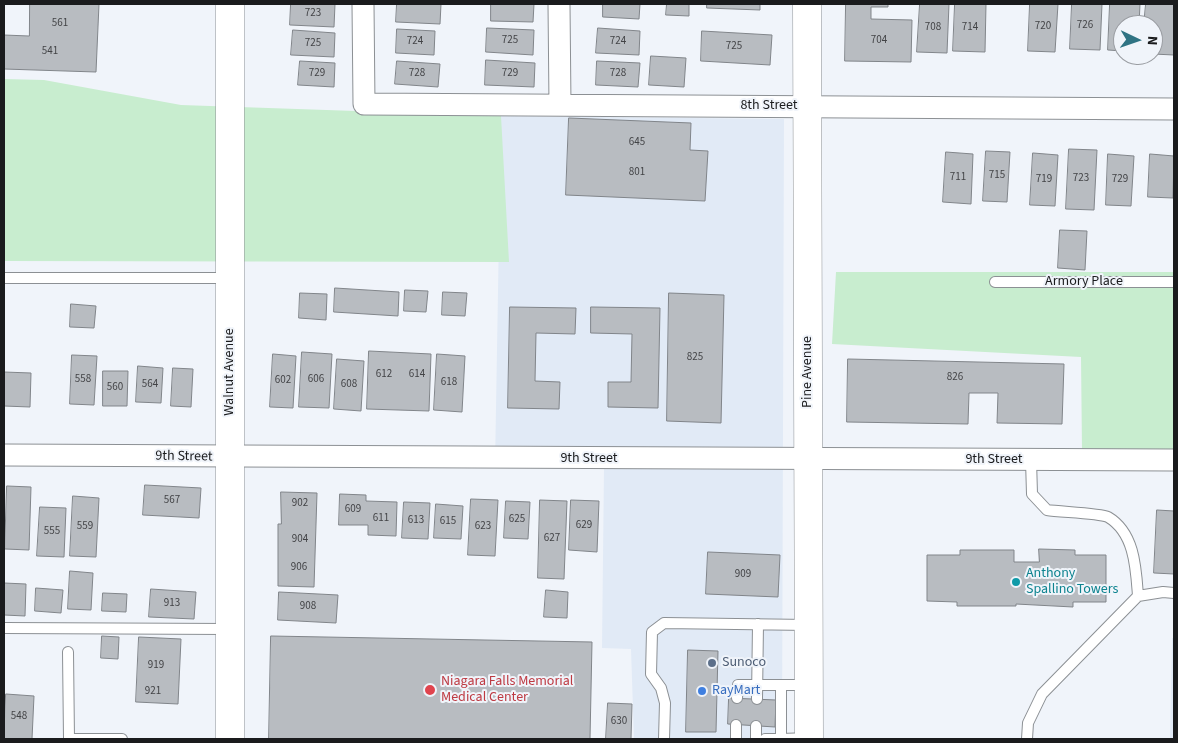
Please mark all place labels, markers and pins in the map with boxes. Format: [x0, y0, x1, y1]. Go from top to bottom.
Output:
place label: Anthony Spallino Towers [1026, 566, 1118, 598]
marker: Anthony Spallino Towers [1010, 576, 1022, 588]
place label: Sunoco [722, 655, 766, 671]
marker: Sunoco [706, 657, 718, 669]
place label: Niagara Falls Memorial Medical Center [441, 674, 573, 706]
marker: Niagara Falls Memorial Medical Center [423, 683, 437, 697]
place label: RayMart [712, 683, 760, 699]
marker: RayMart [696, 685, 708, 697]

